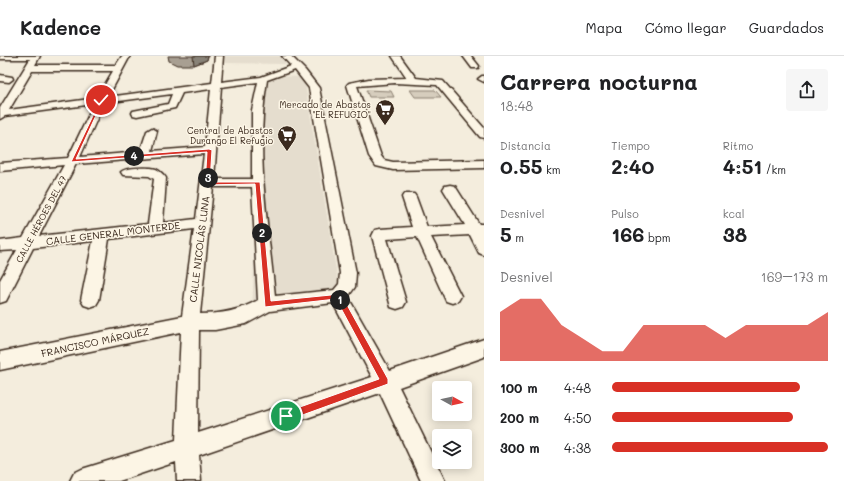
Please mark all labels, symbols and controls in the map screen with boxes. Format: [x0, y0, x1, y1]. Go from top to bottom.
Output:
text: Kadence [20, 15, 101, 40]
text: Mapa [586, 18, 623, 37]
text: Cómo llegar [645, 18, 727, 37]
text: Guardados [749, 18, 824, 37]
text: Carrera nocturna [500, 67, 698, 96]
button: share [786, 69, 828, 111]
pin [84, 83, 118, 117]
icon: check [90, 89, 112, 111]
text: 18:48 [500, 97, 533, 114]
supermarket icon: Mercado de Abastos "EL REFUGIO" [374, 98, 396, 126]
place label: Mercado de Abastos "EL REFUGIO" [279, 99, 371, 120]
supermarket icon: Central de Abastos Durango El Refugio [276, 124, 298, 152]
place label: Central de Abastos Durango El Refugio [187, 125, 274, 146]
text: Distancia [500, 138, 551, 153]
text: Tiempo [611, 138, 650, 153]
text: Ritmo [723, 138, 753, 153]
pin: 4 [124, 146, 144, 166]
text: 4 [131, 148, 137, 163]
text: 0.55 [500, 153, 542, 179]
text: 2:40 [611, 153, 654, 179]
text: 4:51 [723, 153, 762, 179]
text: km [542, 162, 561, 177]
text: /km [762, 162, 786, 177]
pin: 3 [198, 168, 218, 188]
text: 3 [205, 170, 211, 185]
street label: CALLE HÉROES DEL 47 [13, 174, 69, 264]
street label: CALLE NICOLÁS LUNA [186, 195, 212, 303]
text: Desnivel [500, 206, 545, 221]
text: Pulso [611, 206, 639, 221]
text: kcal [723, 206, 745, 221]
street label: CALLE GENERAL MONTERDE [45, 218, 181, 248]
text: 5 [500, 221, 512, 247]
text: 166 [611, 221, 644, 247]
text: 38 [723, 221, 747, 247]
pin: 2 [252, 223, 272, 243]
text: 2 [259, 225, 265, 240]
text: m [512, 230, 524, 245]
text: bpm [644, 230, 670, 245]
text: Desnivel [500, 268, 553, 285]
text: 169–173 m [761, 268, 828, 285]
pin: 1 [330, 290, 350, 310]
text: 1 [338, 292, 342, 307]
street label: FRANCISCO MÁRQUEZ [40, 324, 150, 360]
text: 100 m [500, 379, 537, 396]
text: 4:48 [564, 379, 591, 396]
north arrow [432, 381, 472, 421]
map controls [432, 381, 472, 469]
pin [269, 399, 303, 433]
icon: arrive [275, 405, 297, 427]
text: 200 m [500, 409, 539, 426]
text: 4:50 [564, 409, 591, 426]
button: layers [432, 429, 472, 469]
text: 300 m [500, 439, 540, 456]
text: 4:38 [564, 439, 591, 456]

